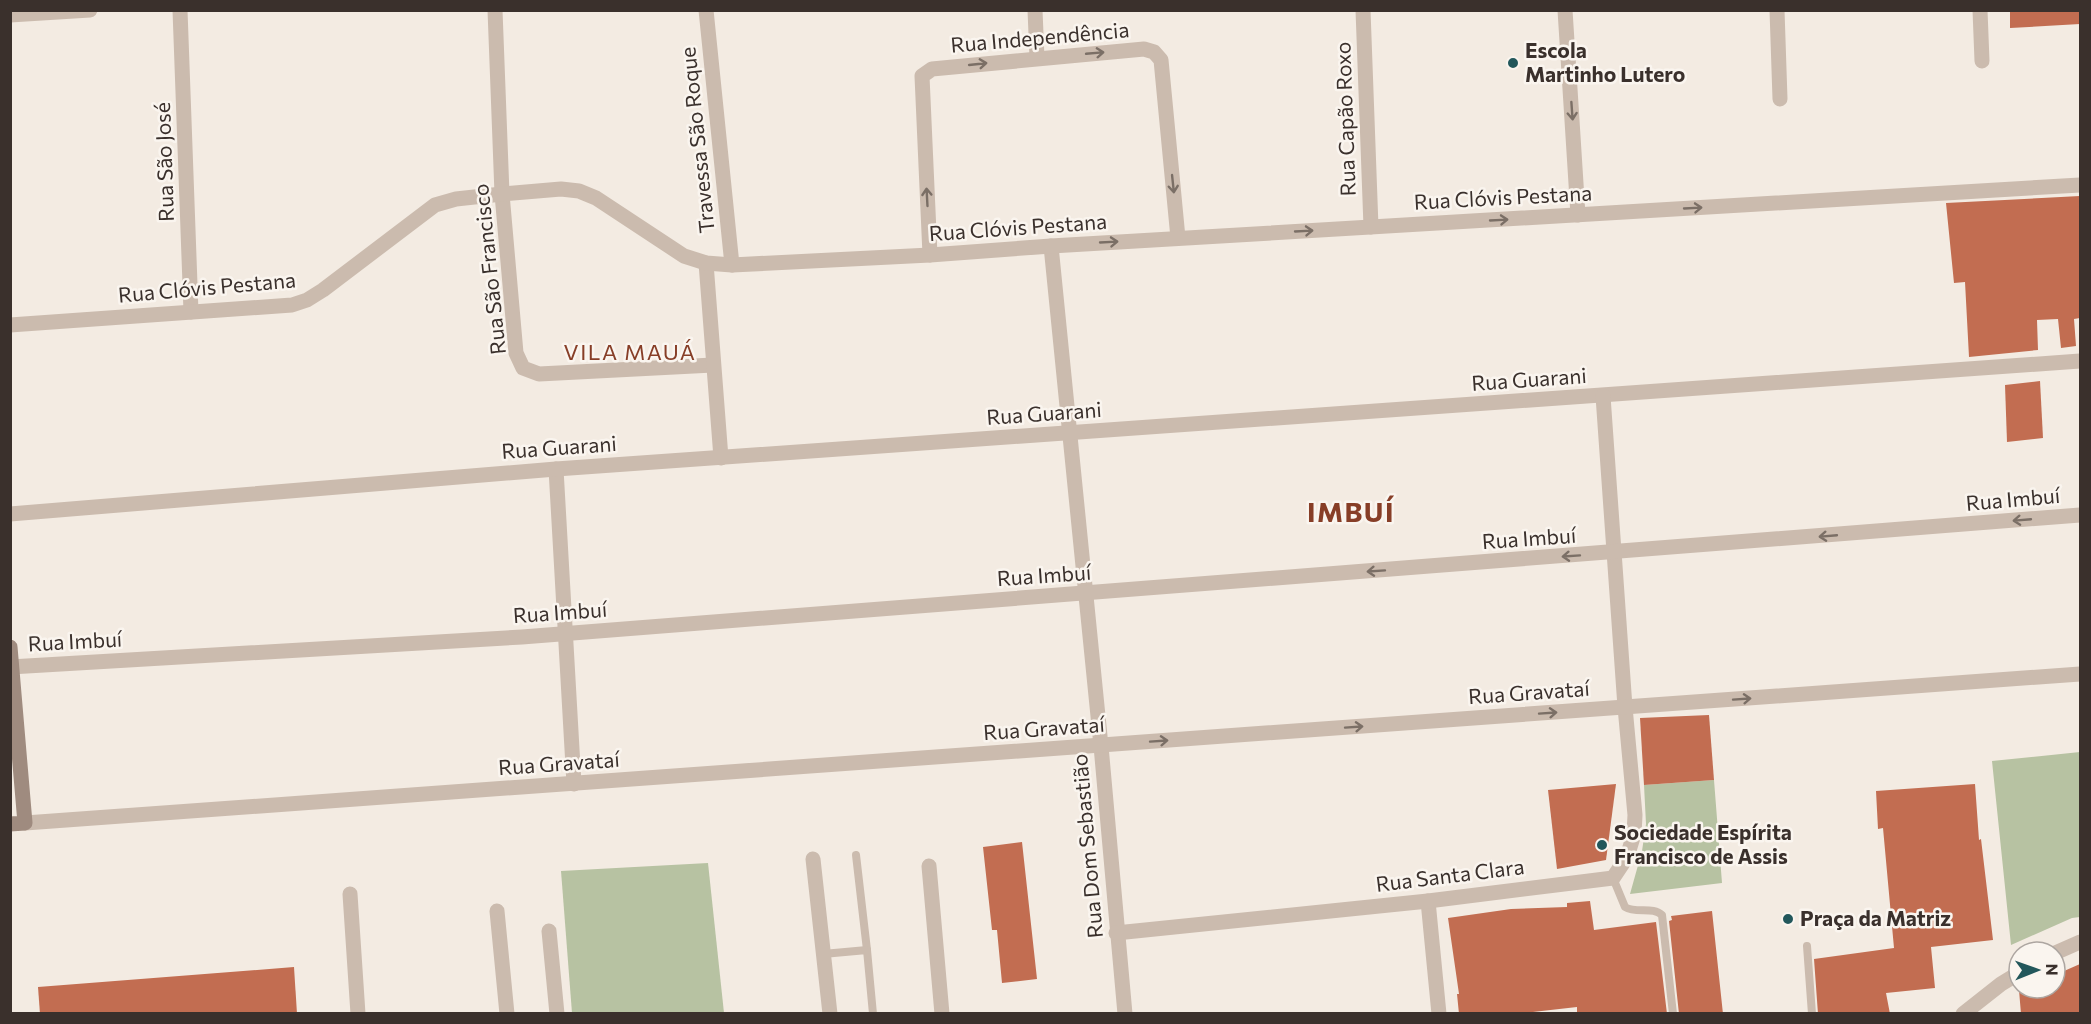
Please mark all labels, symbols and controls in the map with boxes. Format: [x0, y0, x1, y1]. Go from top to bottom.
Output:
street label: Rua Independência [949, 16, 1130, 57]
place label: Escola Martinho Lutero [1525, 37, 1685, 86]
street label: Rua Capão Roxo [1329, 41, 1360, 197]
street label: Travessa São Roque [674, 46, 719, 234]
one-way arrow [1085, 47, 1105, 58]
marker: Escola Martinho Lutero [1506, 56, 1520, 70]
one-way arrow [967, 58, 987, 69]
one-way arrow [1566, 100, 1577, 120]
street label: Rua São José [149, 102, 178, 222]
one-way arrow [1168, 174, 1179, 194]
street label: Rua Clóvis Pestana [1413, 179, 1593, 214]
street label: Rua São Francisco [467, 182, 510, 356]
one-way arrow [921, 187, 932, 207]
one-way arrow [1683, 203, 1703, 214]
street label: Rua Clóvis Pestana [928, 208, 1108, 245]
one-way arrow [1488, 214, 1508, 225]
one-way arrow [1293, 225, 1313, 236]
one-way arrow [1099, 237, 1119, 248]
street label: Rua Clóvis Pestana [117, 266, 297, 307]
district label: VILA MAUÁ [564, 338, 696, 365]
street label: Rua Guarani [1470, 362, 1587, 395]
street label: Rua Guarani [985, 396, 1102, 429]
street label: Rua Guarani [500, 430, 617, 463]
street label: Rua Imbuí [1965, 482, 2062, 515]
district label: IMBUÍ [1307, 495, 1395, 528]
one-way arrow [2013, 515, 2033, 526]
street label: Rua Imbuí [1481, 522, 1577, 553]
one-way arrow [1818, 531, 1838, 542]
one-way arrow [1561, 551, 1581, 562]
street label: Rua Imbuí [996, 559, 1092, 590]
one-way arrow [1367, 566, 1387, 577]
street label: Rua Imbuí [512, 596, 608, 627]
street label: Rua Imbuí [27, 626, 123, 655]
street label: Rua Gravataí [1467, 675, 1591, 708]
one-way arrow [1732, 693, 1752, 704]
one-way arrow [1538, 707, 1557, 718]
street label: Rua Gravataí [982, 711, 1106, 744]
one-way arrow [1343, 721, 1363, 732]
one-way arrow [1149, 736, 1169, 747]
street label: Rua Gravataí [497, 746, 621, 779]
street label: Rua Dom Sebastião [1066, 753, 1107, 939]
place label: Sociedade Espírita Francisco de Assis [1614, 819, 1792, 868]
marker: Sociedade Espírita Francisco de Assis [1595, 838, 1609, 852]
street label: Rua Santa Clara [1374, 853, 1526, 896]
place label: Praça da Matriz [1800, 905, 1951, 930]
marker: Praça da Matriz [1781, 912, 1795, 926]
north arrow [2007, 940, 2067, 1000]
text: N [2043, 964, 2062, 976]

